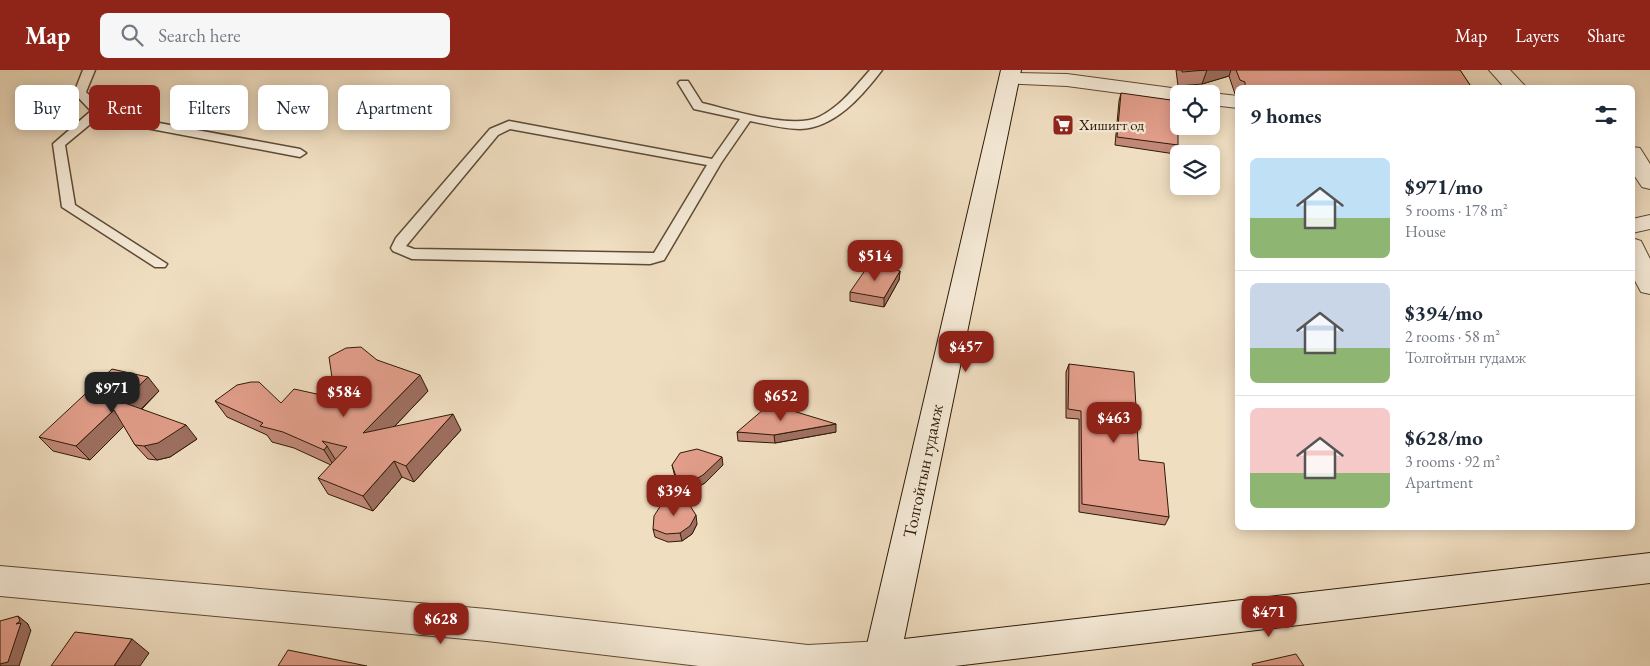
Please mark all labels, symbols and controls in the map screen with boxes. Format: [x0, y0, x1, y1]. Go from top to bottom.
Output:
search box [100, 13, 450, 58]
text: Map [25, 20, 70, 51]
icon: search [118, 21, 146, 49]
text: Search here [158, 23, 241, 48]
text: Map [1455, 24, 1487, 47]
text: Layers [1515, 24, 1559, 47]
text: Share [1587, 24, 1625, 47]
chip: Buy [15, 85, 79, 130]
chip: Rent [89, 85, 160, 130]
chip: Filters [170, 85, 248, 130]
chip: New [258, 85, 328, 130]
chip: Apartment [338, 85, 450, 130]
map controls [1170, 85, 1220, 195]
button: locate [1170, 85, 1220, 135]
icon: filters [1592, 101, 1620, 129]
text: 9 homes [1250, 102, 1322, 129]
supermarket icon: Хишигт од [1051, 113, 1075, 137]
place label: Хишигт од [1078, 115, 1144, 134]
button: layers [1170, 145, 1220, 195]
text: $971/mo [1405, 173, 1483, 200]
icon: home [1290, 178, 1350, 238]
text: 5 rooms · 178 m² [1405, 200, 1508, 221]
text: House [1405, 221, 1446, 242]
pin: $514 [845, 240, 905, 282]
text: $514 [859, 245, 891, 266]
text: $394/mo [1405, 299, 1483, 326]
icon: home [1290, 303, 1350, 363]
text: 2 rooms · 58 m² [1405, 326, 1500, 347]
pin: $457 [936, 330, 996, 373]
text: $457 [950, 336, 982, 357]
text: Толгойтын гудамж [1405, 347, 1526, 368]
pin: $971 [82, 372, 142, 414]
pin: $584 [314, 376, 374, 418]
text: $971 [96, 377, 128, 398]
pin: $652 [751, 380, 811, 422]
text: $584 [328, 381, 360, 402]
text: $652 [765, 385, 797, 406]
street label: Толгойтын гудамж [897, 401, 948, 540]
pin: $463 [1084, 402, 1144, 444]
text: $463 [1098, 407, 1130, 428]
text: $628/mo [1405, 424, 1483, 451]
icon: home [1290, 428, 1350, 488]
text: 3 rooms · 92 m² [1405, 451, 1500, 472]
text: Apartment [1405, 472, 1473, 493]
pin: $394 [644, 474, 704, 517]
text: $394 [658, 480, 690, 501]
pin: $471 [1239, 596, 1299, 638]
text: $471 [1253, 601, 1285, 622]
pin: $628 [411, 602, 471, 645]
text: $628 [425, 608, 457, 629]

